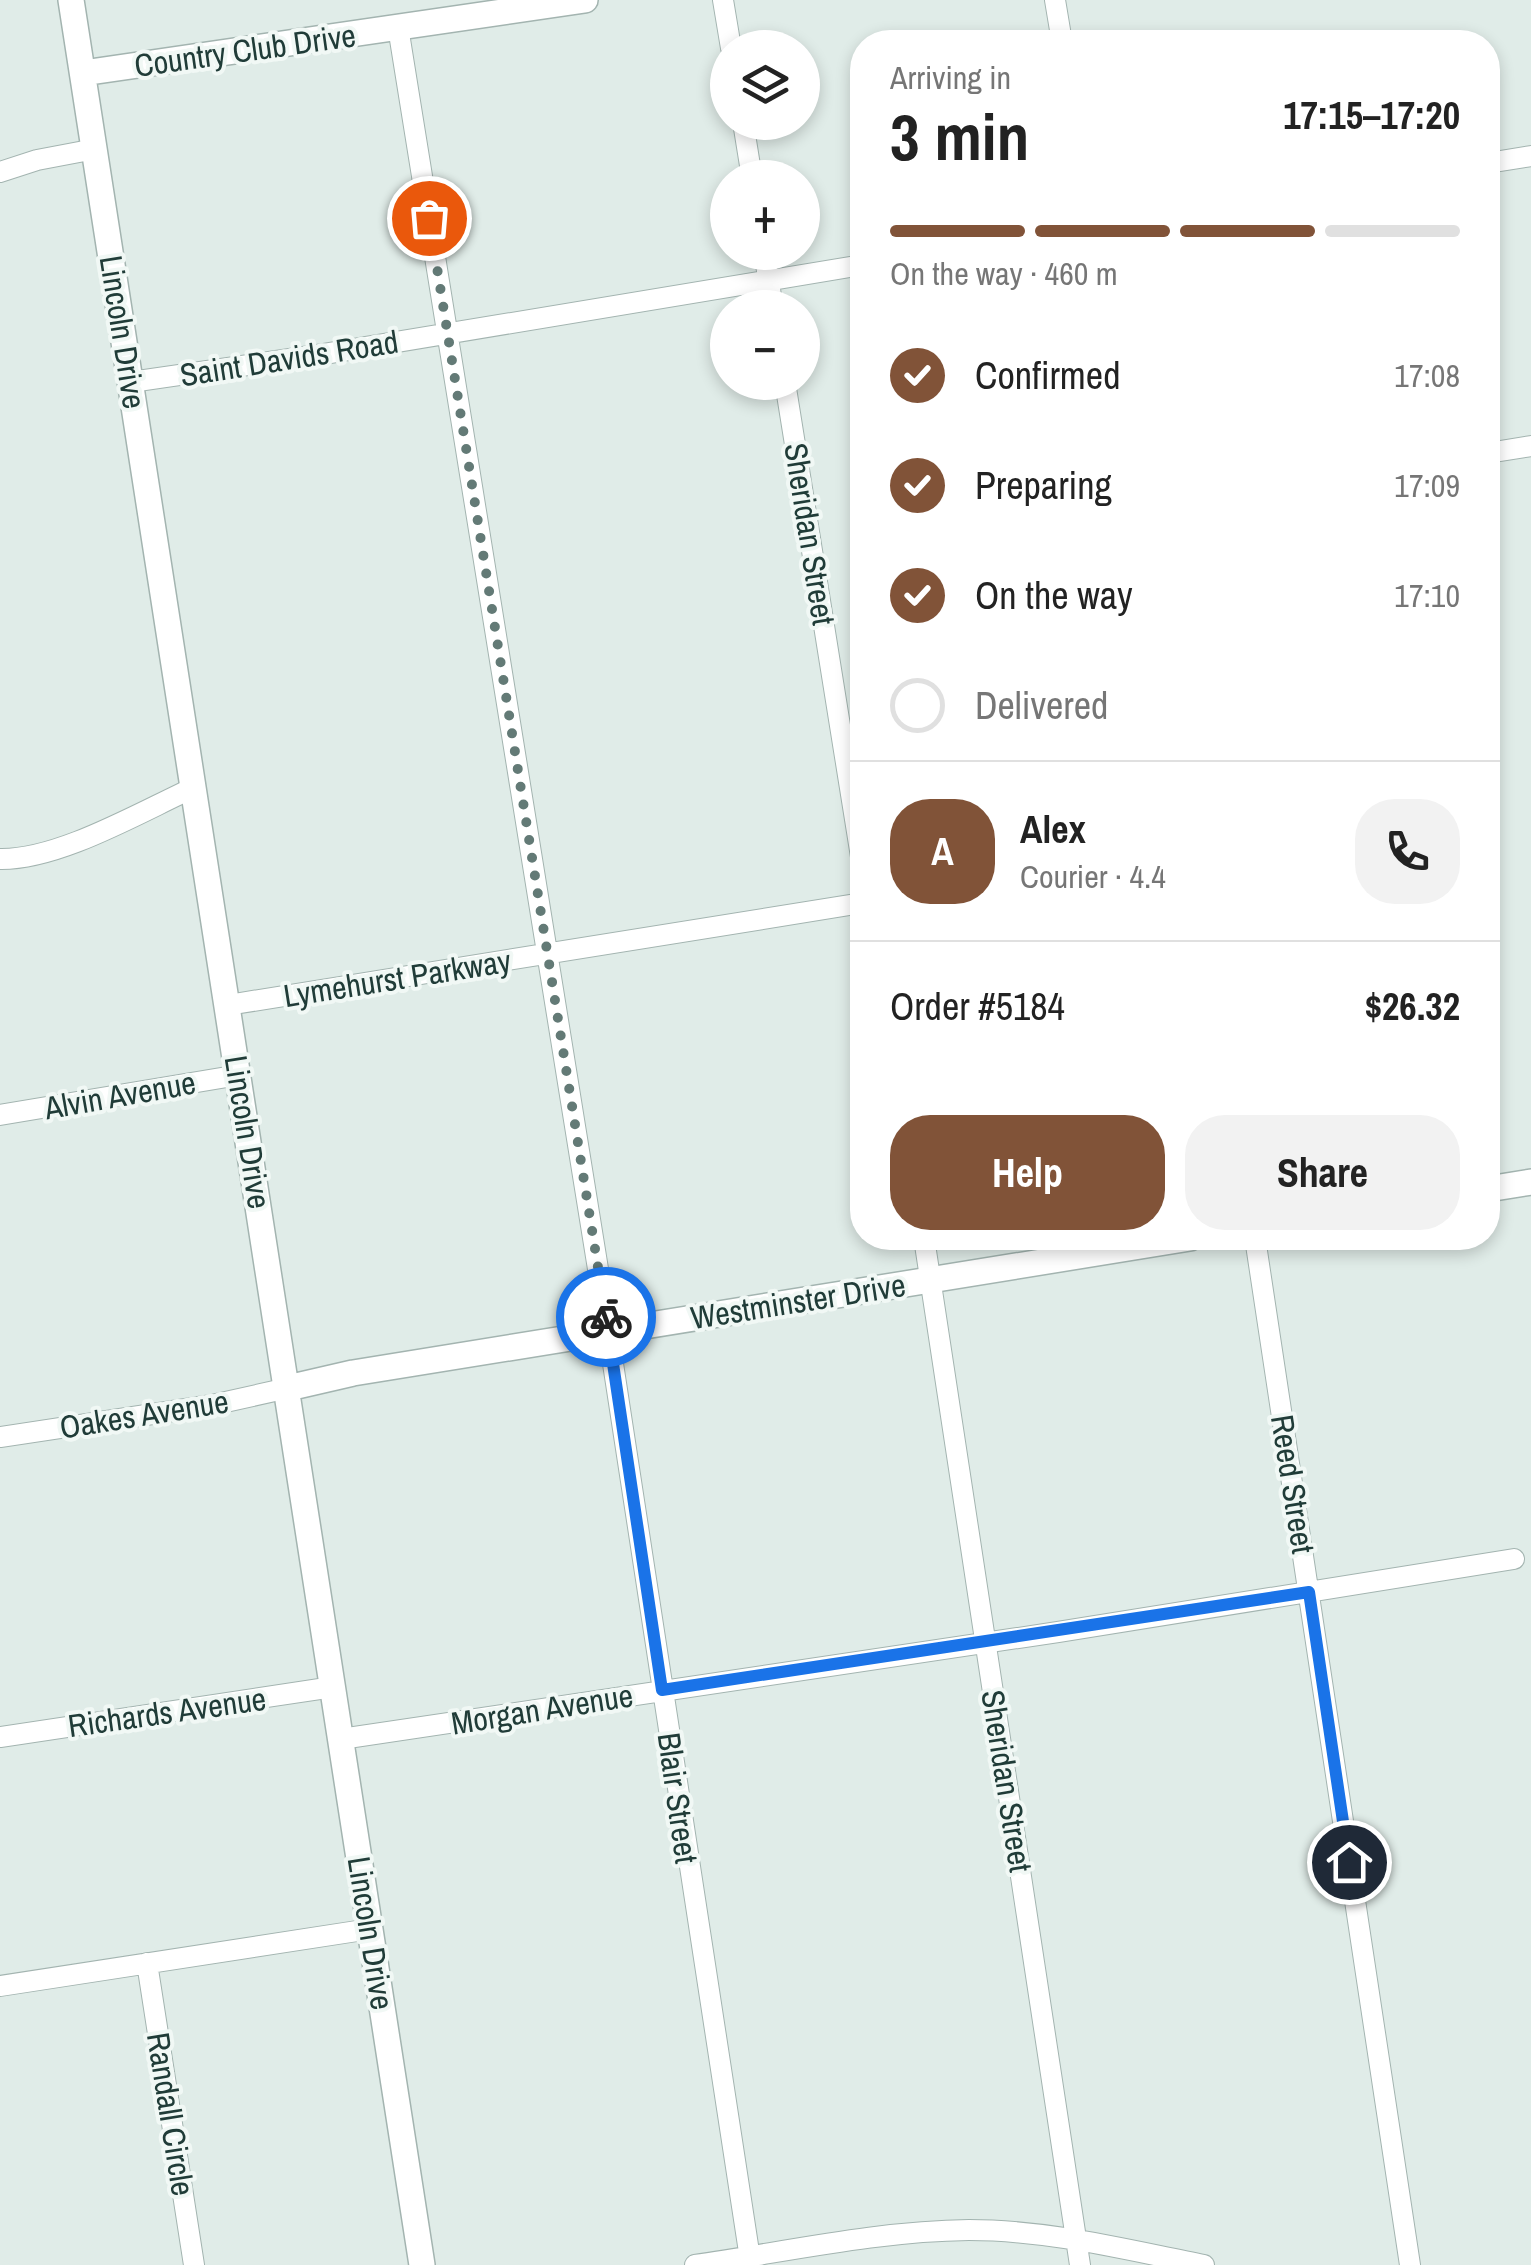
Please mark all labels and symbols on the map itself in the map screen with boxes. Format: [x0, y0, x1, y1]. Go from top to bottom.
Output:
street label: Country Club Drive [132, 13, 358, 87]
pin [387, 176, 472, 261]
street label: Lincoln Drive [90, 252, 156, 412]
street label: Saint Davids Road [177, 320, 401, 396]
street label: Sheridan Street [774, 440, 846, 628]
street label: Lymehurst Parkway [280, 939, 514, 1017]
street label: Lincoln Drive [215, 1052, 281, 1212]
street label: Alvin Avenue [40, 1061, 199, 1130]
street label: Westminster Drive [688, 1263, 908, 1339]
courier [556, 1267, 656, 1367]
street label: Oakes Avenue [57, 1379, 231, 1449]
street label: Reed Street [1261, 1411, 1325, 1557]
street label: Morgan Avenue [448, 1673, 636, 1745]
street label: Richards Avenue [65, 1677, 269, 1747]
street label: Sheridan Street [971, 1687, 1043, 1875]
street label: Blair Street [648, 1730, 708, 1866]
pin [1307, 1820, 1392, 1905]
street label: Lincoln Drive [338, 1853, 404, 2013]
street label: Randall Circle [137, 2029, 205, 2199]

